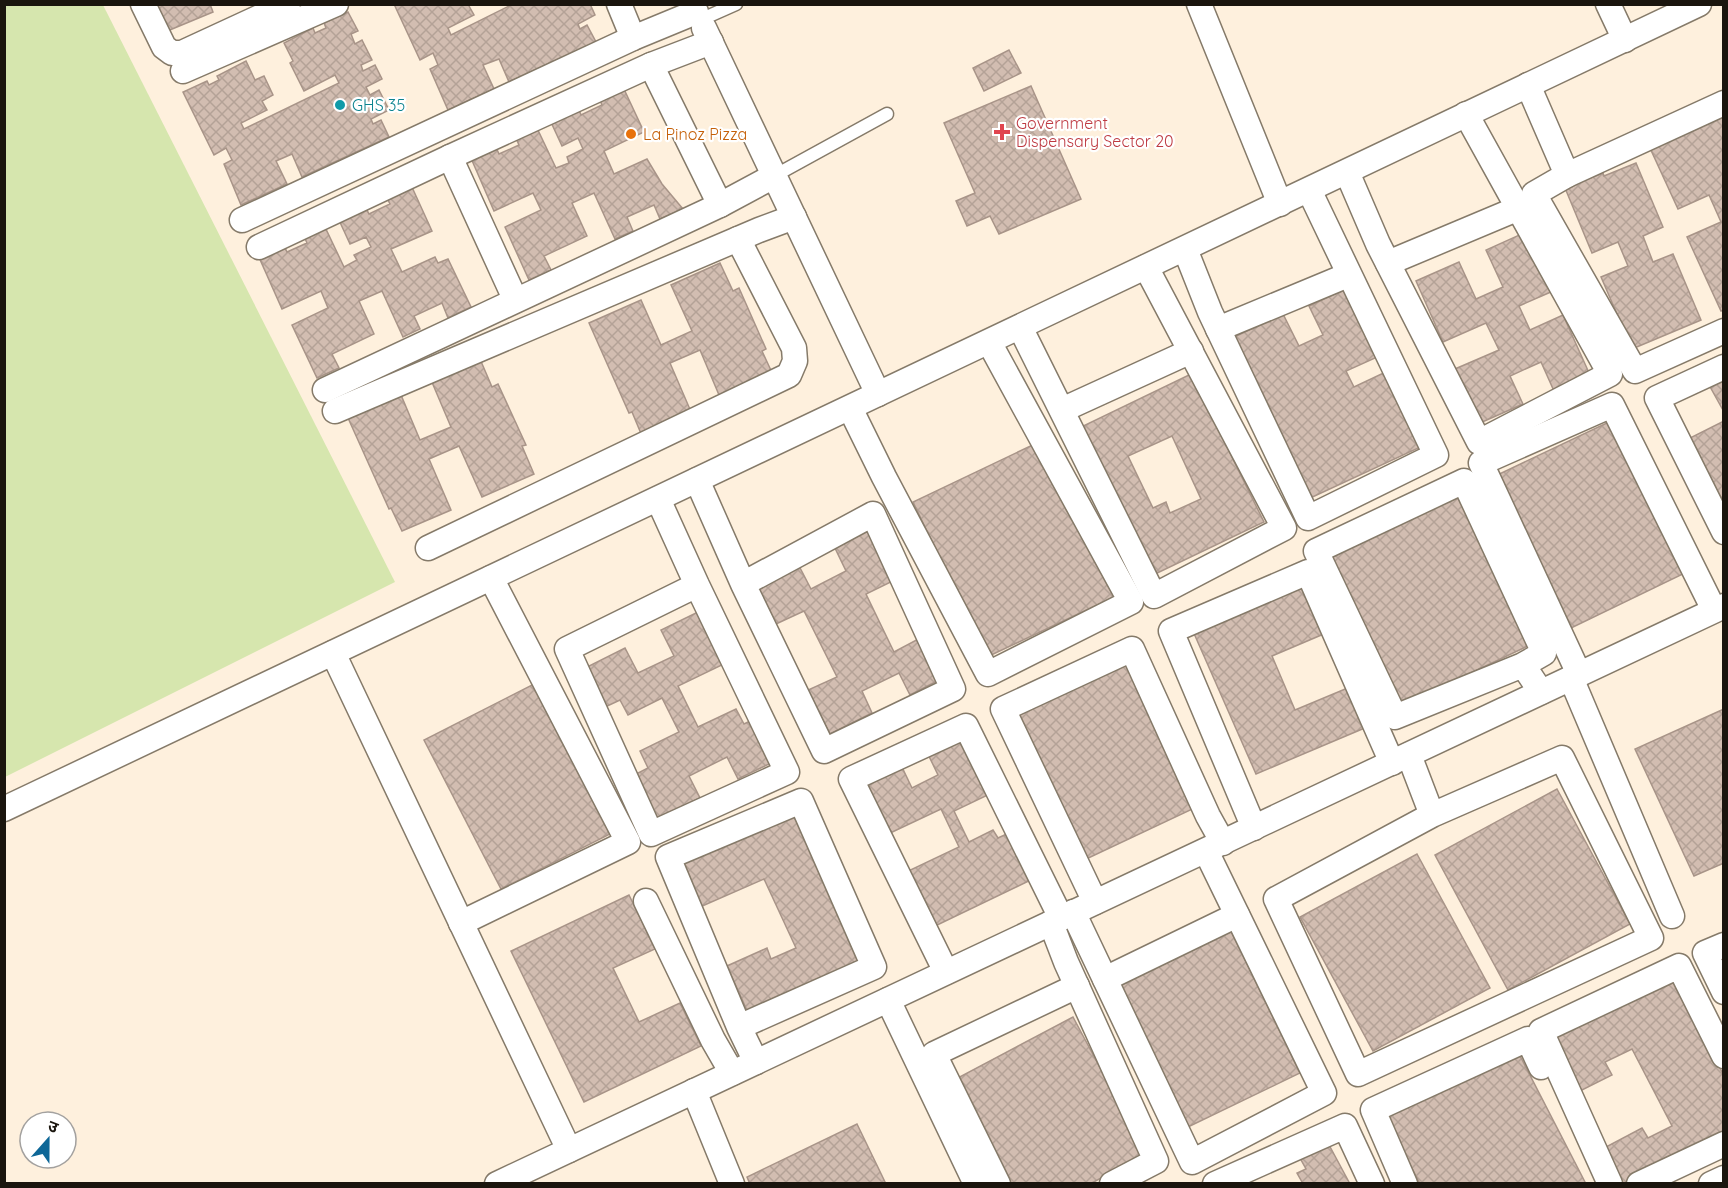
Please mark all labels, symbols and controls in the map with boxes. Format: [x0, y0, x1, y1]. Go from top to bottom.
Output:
place label: GHS 35 [352, 95, 405, 115]
marker: GHS 35 [333, 98, 347, 112]
place label: Government Dispensary Sector 20 [1016, 113, 1174, 151]
marker: Government Dispensary Sector 20 [993, 123, 1011, 141]
place label: La Pinoz Pizza [643, 124, 747, 144]
marker: La Pinoz Pizza [624, 127, 638, 141]
north arrow [18, 1110, 78, 1170]
text: उ [45, 1115, 62, 1137]

